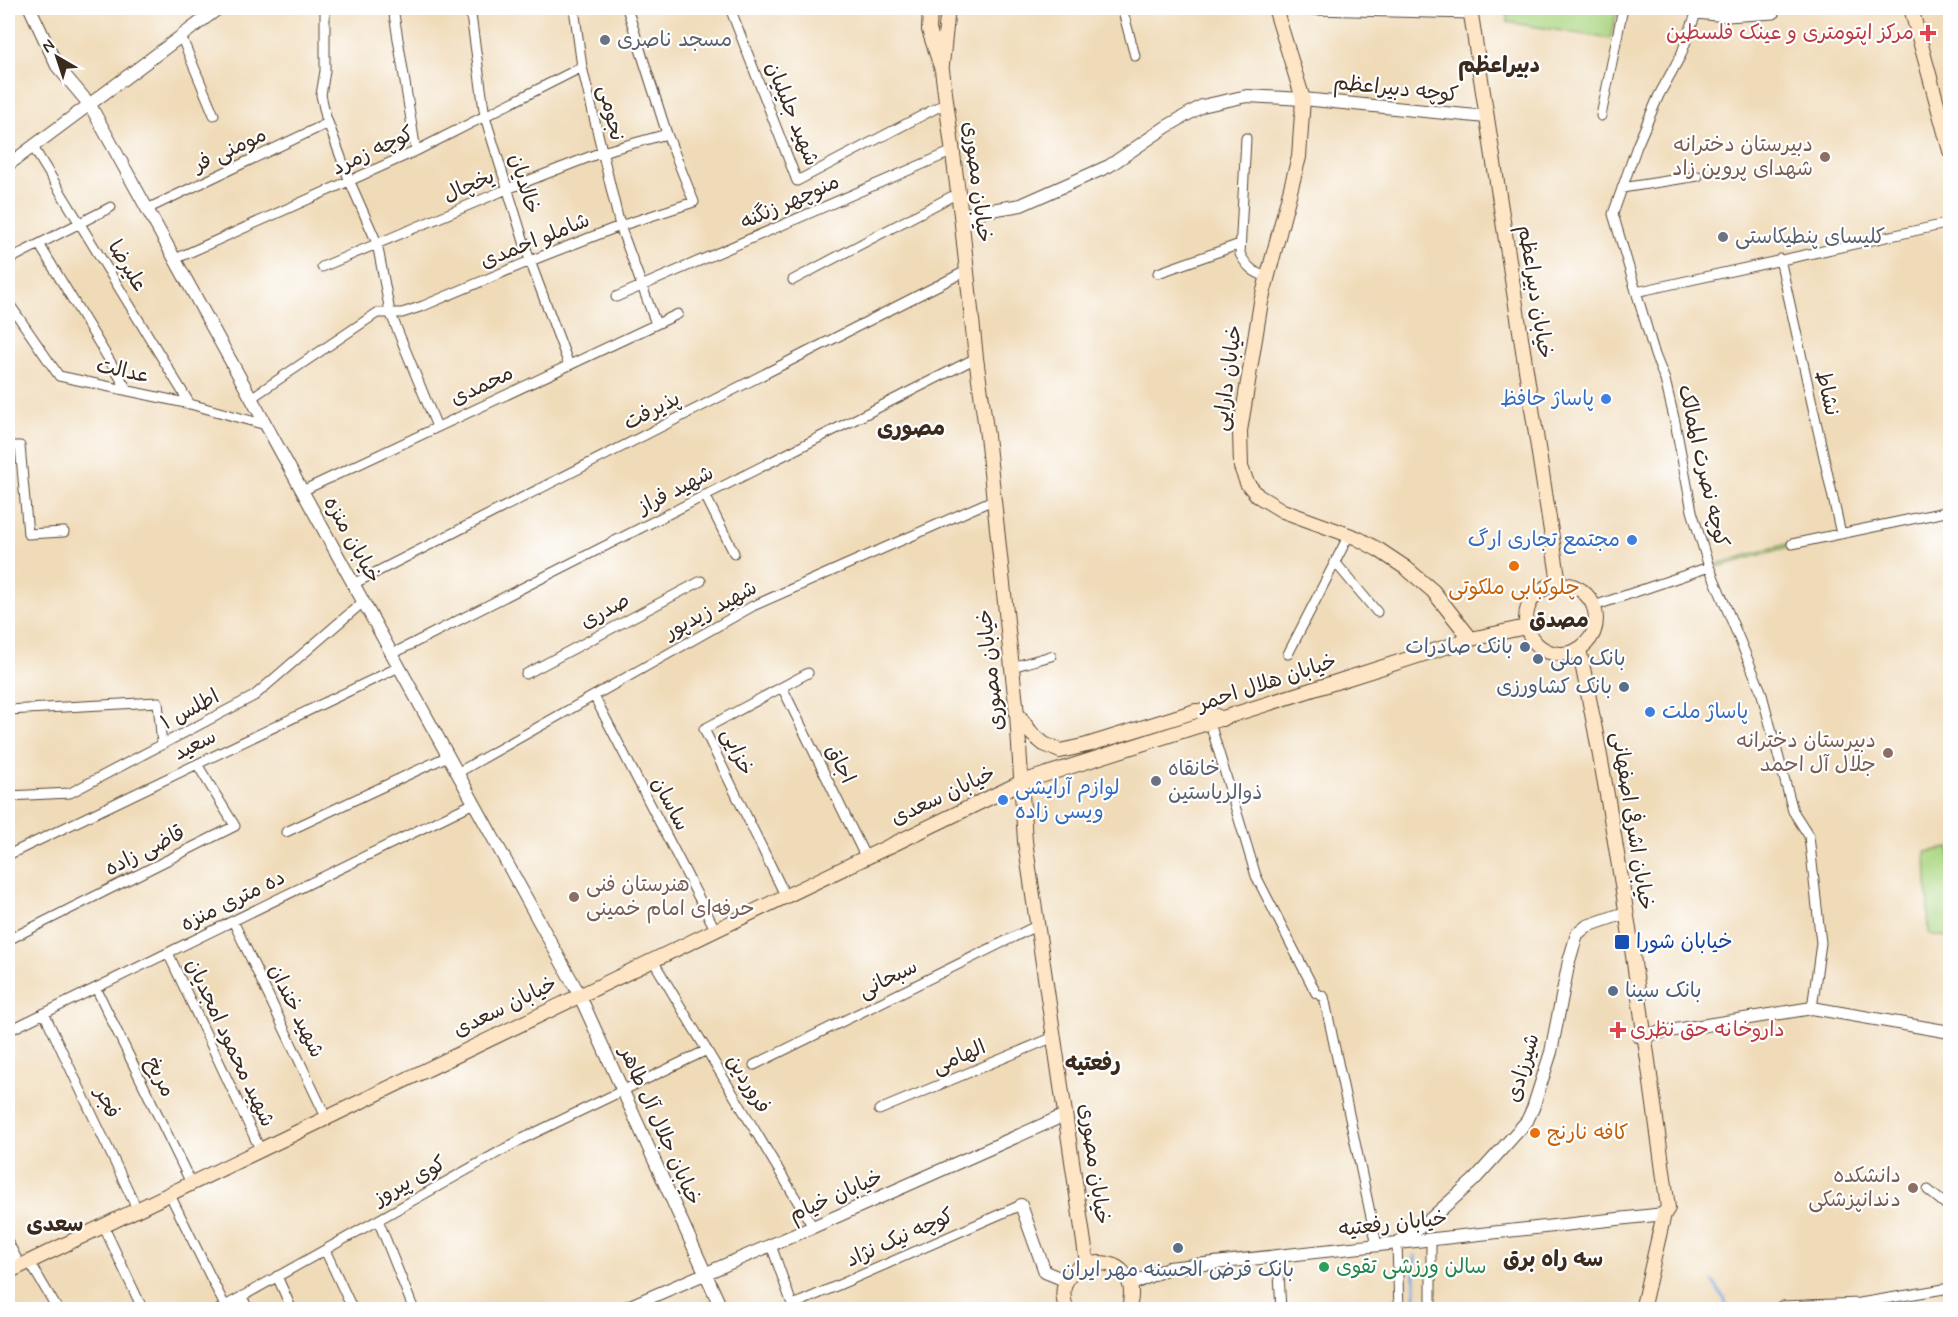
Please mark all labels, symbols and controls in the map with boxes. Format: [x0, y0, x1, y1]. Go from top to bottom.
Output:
place label: مرکز اپتومتری و عینک فلسطین [1666, 19, 1914, 47]
marker: مرکز اپتومتری و عینک فلسطین [1919, 24, 1937, 42]
place label: مسجد ناصری [617, 26, 732, 54]
north arrow [27, 27, 87, 87]
marker: مسجد ناصری [598, 33, 612, 47]
text: N [38, 35, 59, 58]
district label: دبیراعظم [1458, 52, 1540, 81]
street label: شهید جلیلیان [758, 58, 826, 170]
street label: کوچه دبیراعظم [1332, 69, 1460, 110]
street label: نجومی [591, 82, 631, 144]
street label: کوچه زمرد [327, 120, 419, 182]
street label: خیابان مصوری [956, 120, 998, 244]
street label: مومنی فر [187, 121, 271, 180]
place label: دبیرستان دخترانه شهدای پروین زاد [1672, 131, 1813, 183]
street label: خالدیان [502, 150, 546, 218]
marker: دبیرستان دخترانه شهدای پروین زاد [1818, 150, 1832, 164]
street label: یخچال [439, 163, 499, 209]
street label: منوچهر زنگنه [736, 168, 844, 236]
street label: شاملو احمدی [476, 206, 594, 276]
street label: خیابان دبیراعظم [1510, 223, 1559, 361]
place label: کلیسای پنطیکاستی [1735, 223, 1885, 251]
marker: کلیسای پنطیکاستی [1716, 230, 1730, 244]
street label: علیرضا [101, 235, 153, 297]
street label: خیابان دارایی [1207, 323, 1249, 433]
street label: عدالت [94, 352, 152, 390]
street label: محمدی [446, 359, 518, 413]
street label: نشاط [1808, 368, 1846, 418]
street label: کوچه نصرت الممالک [1671, 382, 1735, 550]
street label: پذیرفت [619, 385, 685, 437]
place label: پاساژ حافظ [1500, 385, 1594, 413]
marker: پاساژ حافظ [1599, 392, 1613, 406]
district label: مصوری [877, 415, 945, 443]
street label: شهید فراز [631, 459, 719, 522]
street label: خیابان منزه [317, 491, 387, 589]
place label: مجتمع تجاری ارگ [1468, 526, 1620, 554]
marker: مجتمع تجاری ارگ [1625, 533, 1639, 547]
marker: چلوکبابی ملکوتی [1507, 559, 1521, 573]
street label: شهید زیدپور [658, 574, 762, 647]
place label: چلوکبابی ملکوتی [1448, 574, 1580, 602]
street label: صدری [575, 586, 635, 636]
district label: مصدق [1529, 607, 1589, 635]
street label: خیابان مصوری [971, 608, 1011, 732]
place label: بانک صادرات [1405, 633, 1513, 661]
marker: بانک صادرات [1518, 640, 1532, 654]
place label: بانک ملی [1550, 645, 1626, 673]
street label: خیابان هلال احمر [1192, 647, 1340, 719]
marker: بانک ملی [1531, 652, 1545, 666]
place label: بانک کشاورزی [1496, 673, 1612, 701]
marker: بانک کشاورزی [1617, 680, 1631, 694]
street label: اطلس ۱ [156, 683, 224, 737]
place label: پاساژ ملت [1662, 698, 1748, 726]
marker: پاساژ ملت [1643, 705, 1657, 719]
street label: سعید [169, 723, 221, 767]
street label: خزایی [714, 724, 760, 780]
place label: دبیرستان دخترانه جلال آل احمد [1736, 727, 1876, 779]
street label: خیابان اشرفی اصفهانی [1604, 730, 1661, 912]
street label: اجاق [819, 740, 861, 788]
marker: دبیرستان دخترانه جلال آل احمد [1881, 746, 1895, 760]
place label: خانقاه ذوالریاستین [1168, 755, 1263, 807]
street label: خیابان سعدی [886, 760, 1000, 832]
street label: ساسان [644, 772, 696, 836]
place label: لوازم آرایشی ویسی زاده [1015, 774, 1120, 826]
marker: خانقاه ذوالریاستین [1149, 774, 1163, 788]
marker: لوازم آرایشی ویسی زاده [996, 793, 1010, 807]
street label: قاضی زاده [100, 819, 190, 883]
street label: ده متری منزه [176, 864, 290, 938]
place label: هنرستان فنی حرفه‌ای امام خمینی [586, 871, 755, 924]
marker: هنرستان فنی حرفه‌ای امام خمینی [567, 890, 581, 904]
place label: خیابان شورا [1636, 928, 1733, 956]
marker: خیابان شورا [1613, 933, 1631, 951]
street label: سبحانی [854, 953, 922, 1005]
street label: شهید محمود امجدیان [179, 954, 281, 1132]
street label: شهید خندان [261, 959, 331, 1063]
street label: خیابان سعدی [448, 970, 562, 1044]
place label: بانک سینا [1625, 977, 1702, 1005]
marker: بانک سینا [1606, 984, 1620, 998]
place label: داروخانه حق نظری [1630, 1016, 1785, 1044]
marker: داروخانه حق نظری [1611, 1023, 1625, 1037]
street label: شیرزادی [1499, 1030, 1547, 1106]
street label: الهامی [928, 1033, 990, 1081]
street label: خیابان جلال آل طاهر [612, 1040, 708, 1210]
street label: فروردین [719, 1049, 777, 1119]
district label: رفعتیه [1065, 1050, 1121, 1078]
street label: مریخ [138, 1052, 182, 1102]
street label: فجر [87, 1081, 126, 1123]
street label: خیابان مصوری [1072, 1102, 1116, 1226]
place label: کافه نارنج [1547, 1119, 1628, 1147]
marker: کافه نارنج [1528, 1126, 1542, 1140]
street label: کوی پیروز [367, 1150, 451, 1213]
place label: دانشکده دندانپزشکی [1808, 1162, 1901, 1214]
street label: خیابان خیام [785, 1163, 887, 1230]
marker: دانشکده دندانپزشکی [1906, 1181, 1920, 1195]
street label: کوچه نیک نژاد [842, 1202, 958, 1274]
street label: خیابان رفعتیه [1337, 1204, 1449, 1244]
district label: سعدی [27, 1211, 83, 1239]
marker: بانک قرض الحسنه مهر ایران [1171, 1241, 1185, 1255]
district label: سه راه برق [1503, 1246, 1603, 1274]
place label: سالن ورزشی تقوی [1336, 1253, 1487, 1281]
place label: بانک قرض الحسنه مهر ایران [1062, 1256, 1294, 1284]
marker: سالن ورزشی تقوی [1317, 1260, 1331, 1274]

